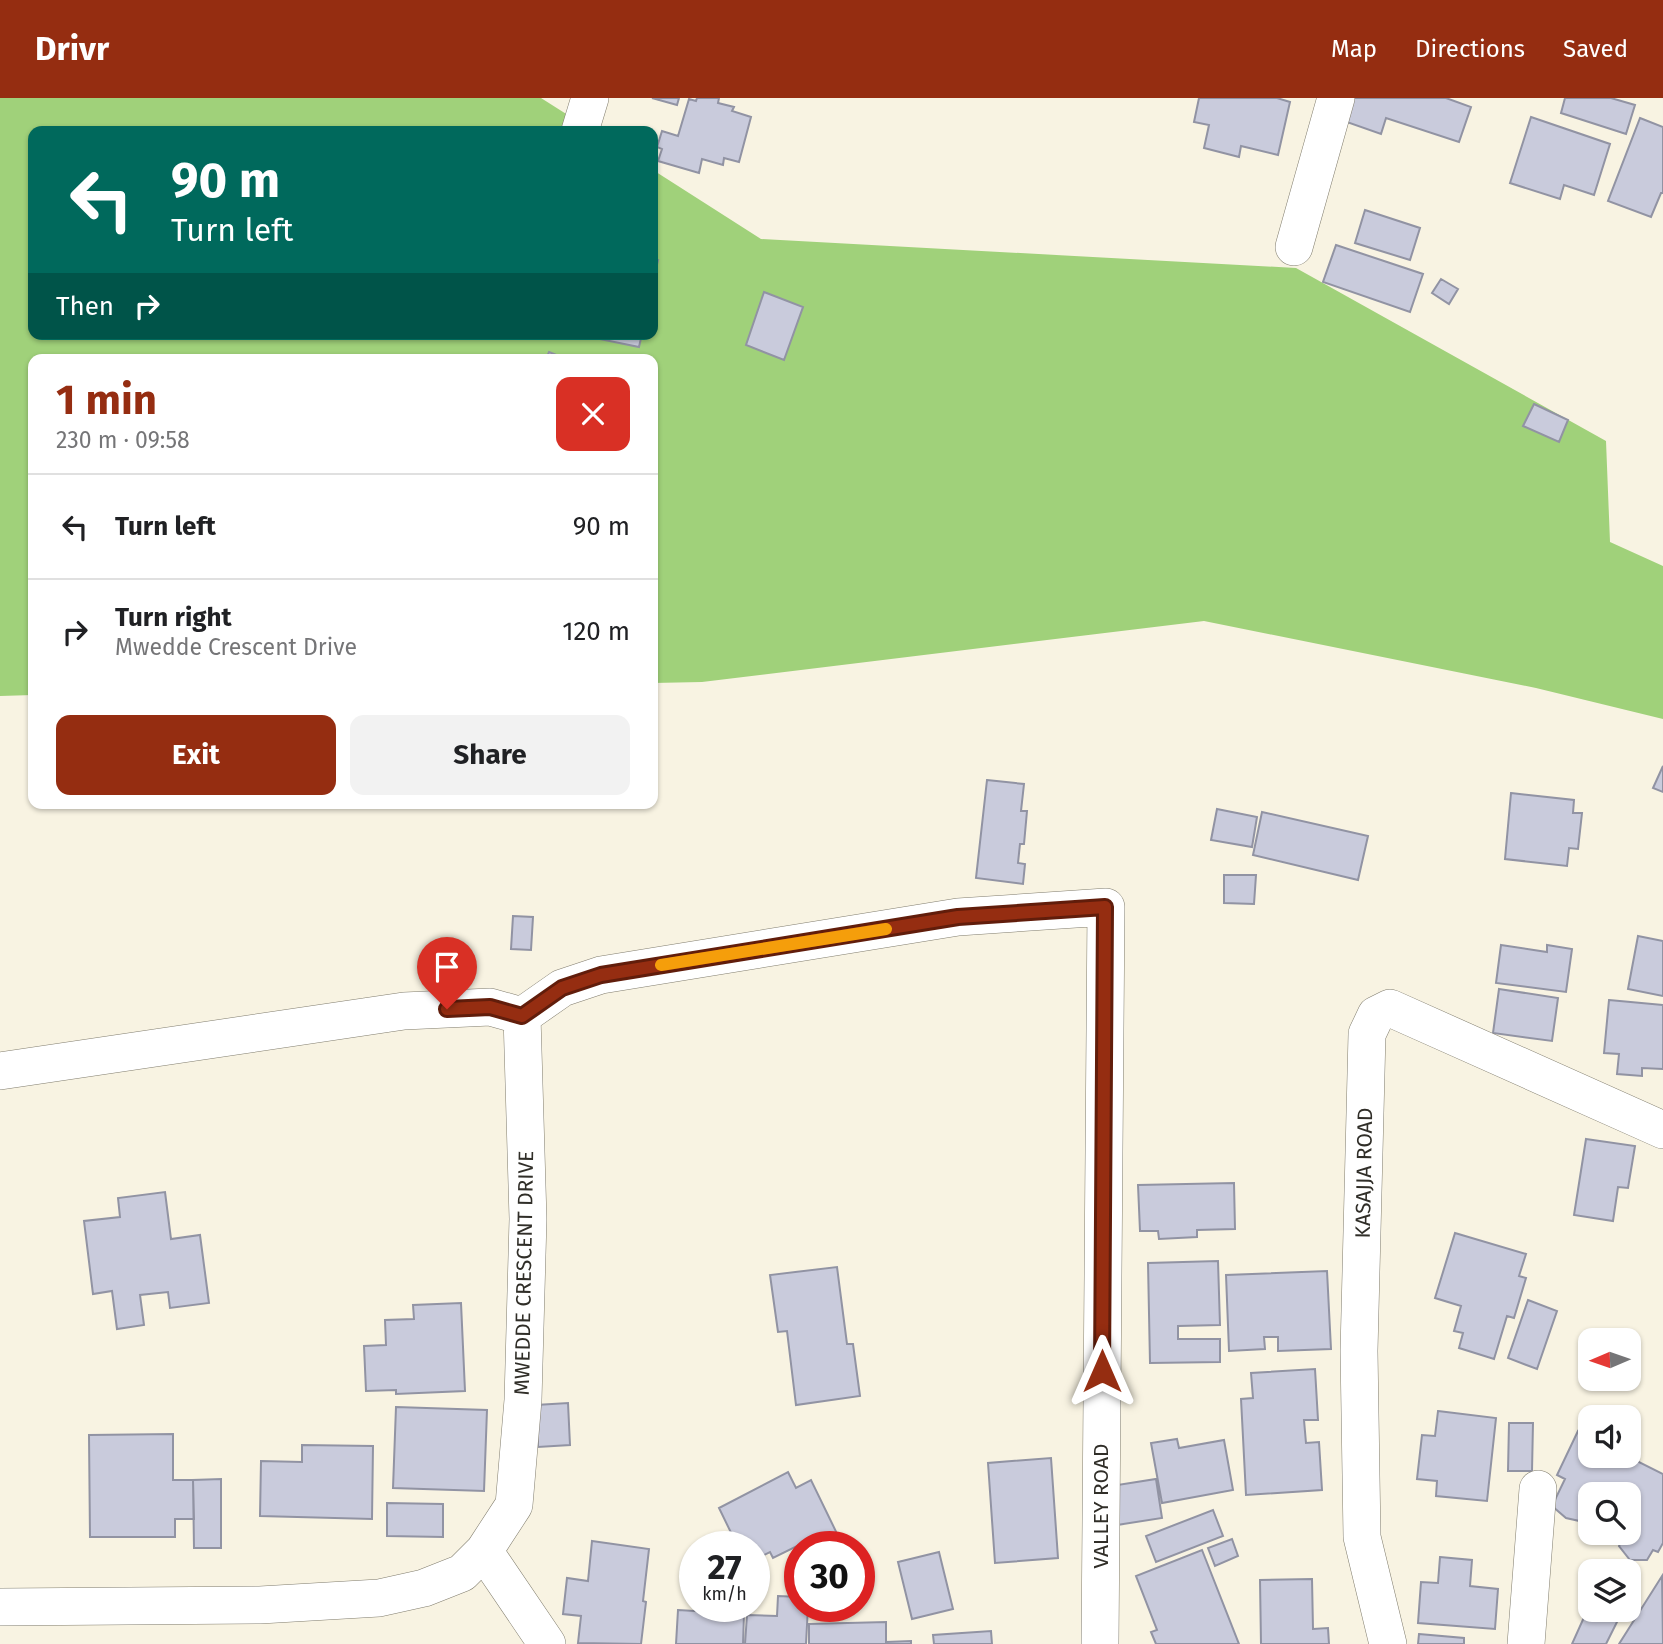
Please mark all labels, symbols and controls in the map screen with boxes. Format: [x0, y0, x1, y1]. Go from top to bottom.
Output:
text: Drivr [35, 29, 109, 69]
text: Map [1331, 35, 1377, 63]
text: Directions [1415, 35, 1525, 63]
text: Saved [1563, 35, 1628, 63]
text: 90 m [171, 151, 280, 210]
icon: left [56, 154, 147, 245]
text: Turn left [171, 211, 293, 249]
icon: right [128, 287, 166, 325]
text: Then [56, 291, 114, 322]
text: 1 min [56, 375, 157, 425]
button: close [556, 377, 630, 451]
text: 230 m · 09:58 [56, 426, 190, 454]
icon: left [56, 508, 94, 546]
text: Turn left [115, 511, 216, 542]
text: 90 m [573, 511, 630, 542]
text: Turn right [115, 602, 232, 633]
icon: right [56, 613, 94, 651]
text: 120 m [562, 616, 630, 647]
text: Mwedde Crescent Drive [115, 633, 357, 661]
button: Exit [56, 715, 336, 795]
button: Share [350, 715, 630, 795]
pin [417, 937, 477, 1009]
icon: arrive [428, 948, 466, 986]
street label: KASAJJA ROAD [1350, 1107, 1378, 1239]
street label: MWEDDE CRESCENT DRIVE [509, 1150, 539, 1396]
north arrow [1578, 1328, 1642, 1391]
map controls [1578, 1328, 1641, 1622]
position arrow [1065, 1334, 1139, 1408]
button: sound [1578, 1405, 1641, 1468]
street label: VALLEY ROAD [1088, 1444, 1114, 1568]
button: search [1578, 1482, 1641, 1545]
speed limit sign: 30 [784, 1531, 875, 1622]
text: 27 [707, 1546, 742, 1588]
button: layers [1578, 1559, 1641, 1622]
text: km/h [702, 1583, 747, 1605]

